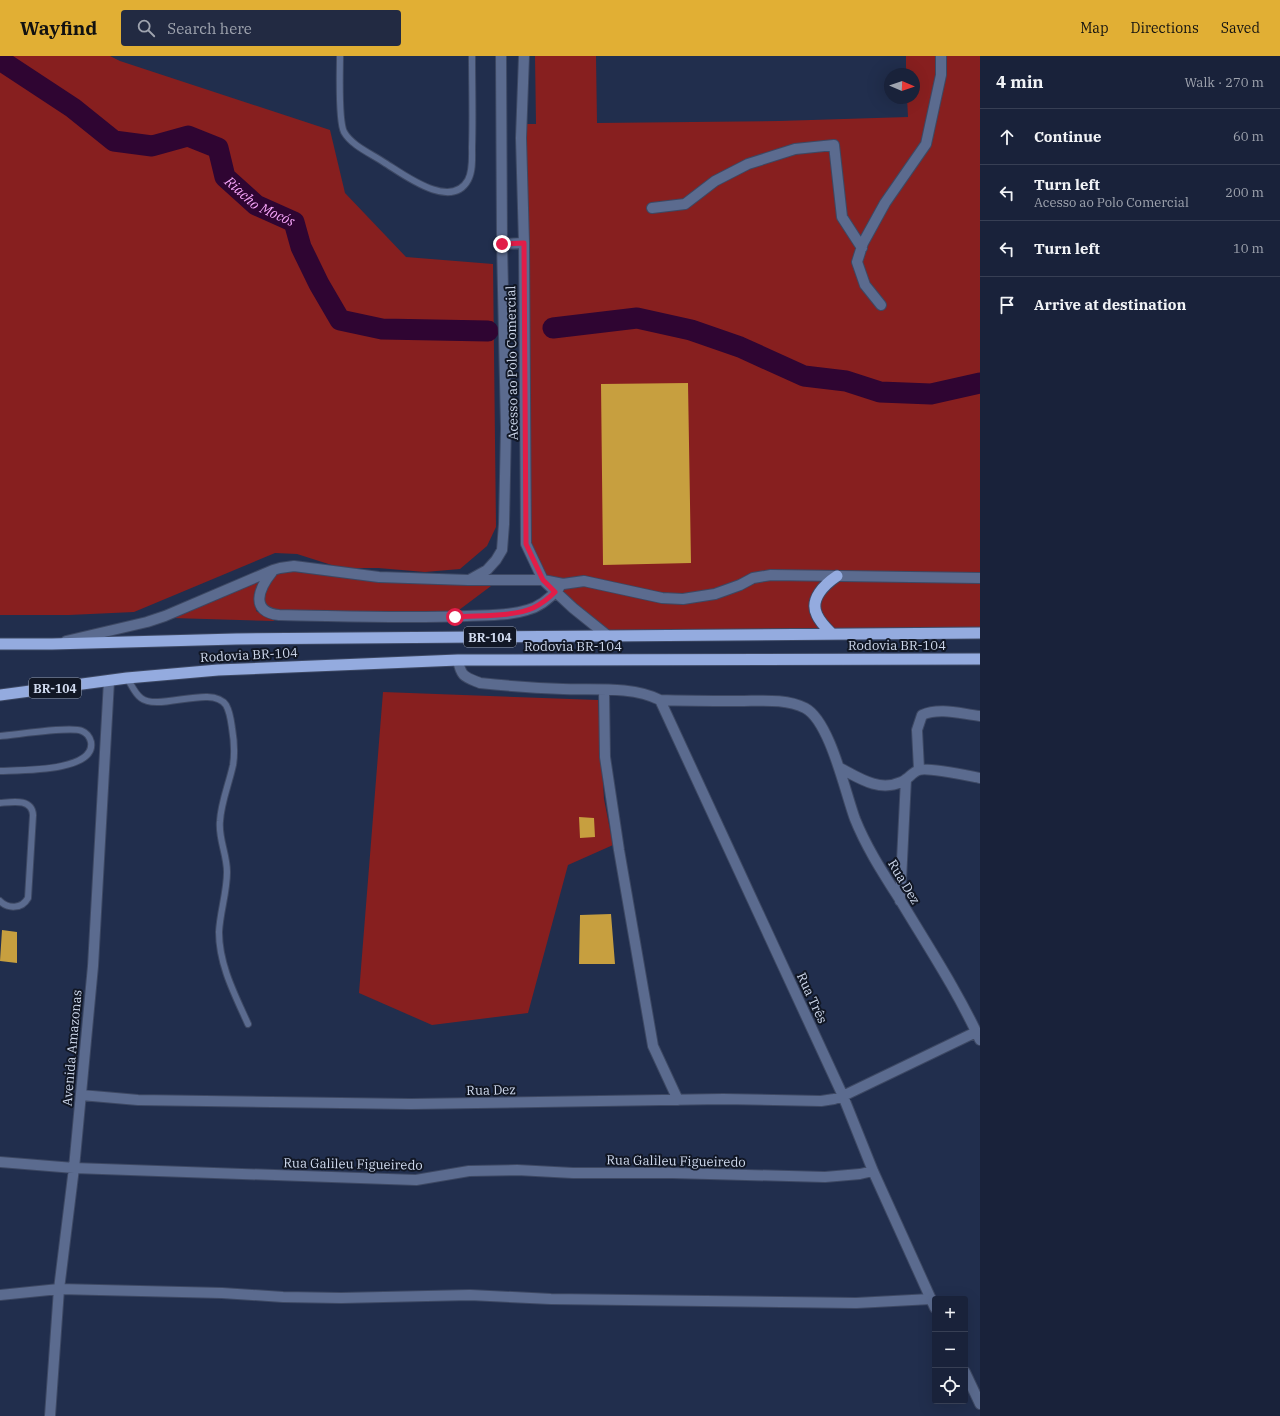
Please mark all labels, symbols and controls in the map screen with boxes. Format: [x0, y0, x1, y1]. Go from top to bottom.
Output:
search box [121, 10, 401, 46]
text: Wayfind [20, 16, 97, 40]
icon: search [135, 17, 157, 39]
text: Search here [167, 19, 252, 38]
text: Map [1080, 19, 1109, 37]
text: Directions [1131, 19, 1199, 37]
text: Saved [1221, 19, 1260, 37]
north arrow [884, 68, 920, 104]
text: 4 min [996, 71, 1044, 93]
text: Walk · 270 m [1185, 74, 1264, 91]
icon: ahead [996, 126, 1018, 148]
text: Continue [1034, 127, 1101, 146]
text: 60 m [1233, 128, 1264, 145]
water label: Riacho Mocós [220, 172, 298, 231]
text: Turn left [1034, 175, 1100, 194]
icon: left [996, 182, 1018, 204]
text: 200 m [1225, 184, 1264, 201]
text: Acesso ao Polo Comercial [1034, 194, 1189, 211]
route end [493, 235, 511, 253]
icon: left [996, 238, 1018, 260]
text: Turn left [1034, 239, 1100, 258]
text: 10 m [1233, 240, 1264, 257]
street label: Acesso ao Polo Comercial [502, 285, 522, 441]
icon: arrive [996, 294, 1018, 316]
text: Arrive at destination [1034, 295, 1186, 314]
route start [446, 608, 464, 626]
road number: BR-104 [464, 627, 516, 647]
street label: Rodovia BR-104 [848, 637, 946, 654]
street label: Rodovia BR-104 [524, 638, 622, 655]
street label: Rodovia BR-104 [200, 644, 299, 666]
road number: BR-104 [29, 678, 81, 698]
street label: Rua Dez [884, 856, 924, 908]
street label: Rua Três [793, 970, 831, 1026]
street label: Avenida Amazonas [58, 989, 86, 1107]
street label: Rua Dez [466, 1081, 516, 1099]
street label: Rua Galileu Figueiredo [606, 1151, 746, 1171]
street label: Rua Galileu Figueiredo [283, 1154, 423, 1174]
map controls [932, 1296, 968, 1404]
button: + [932, 1296, 968, 1332]
button: − [932, 1332, 968, 1368]
button: locate [932, 1368, 968, 1404]

